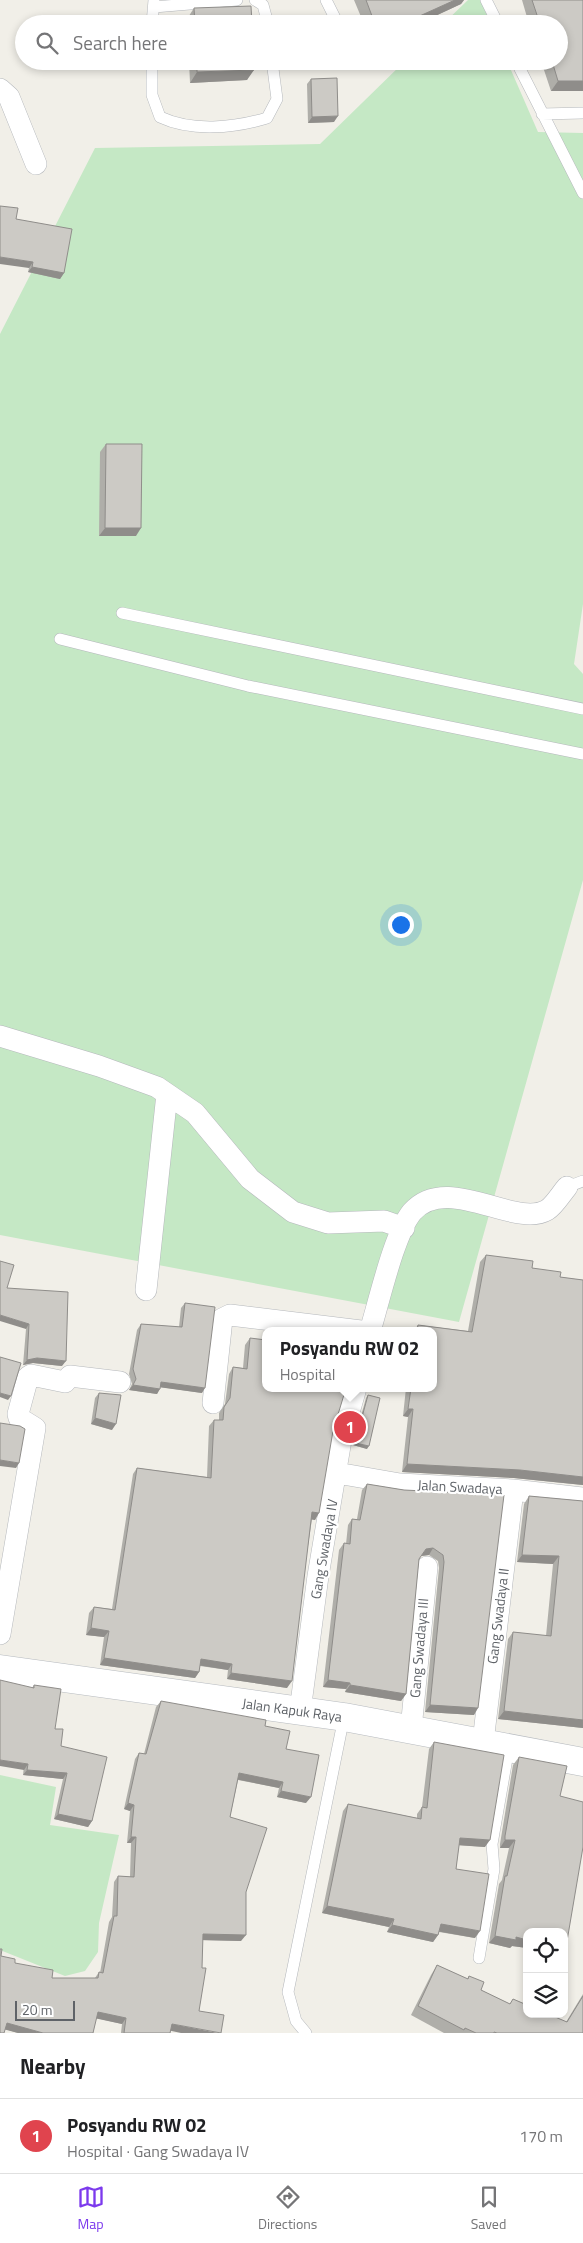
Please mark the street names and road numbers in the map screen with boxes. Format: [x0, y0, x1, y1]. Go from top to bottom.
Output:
street label: Jalan Swadaya [417, 1474, 503, 1499]
street label: Gang Swadaya IV [304, 1497, 343, 1601]
street label: Gang Swadaya II [481, 1567, 514, 1665]
street label: Gang Swadaya III [404, 1597, 433, 1699]
street label: Jalan Kapuk Raya [241, 1692, 343, 1727]

